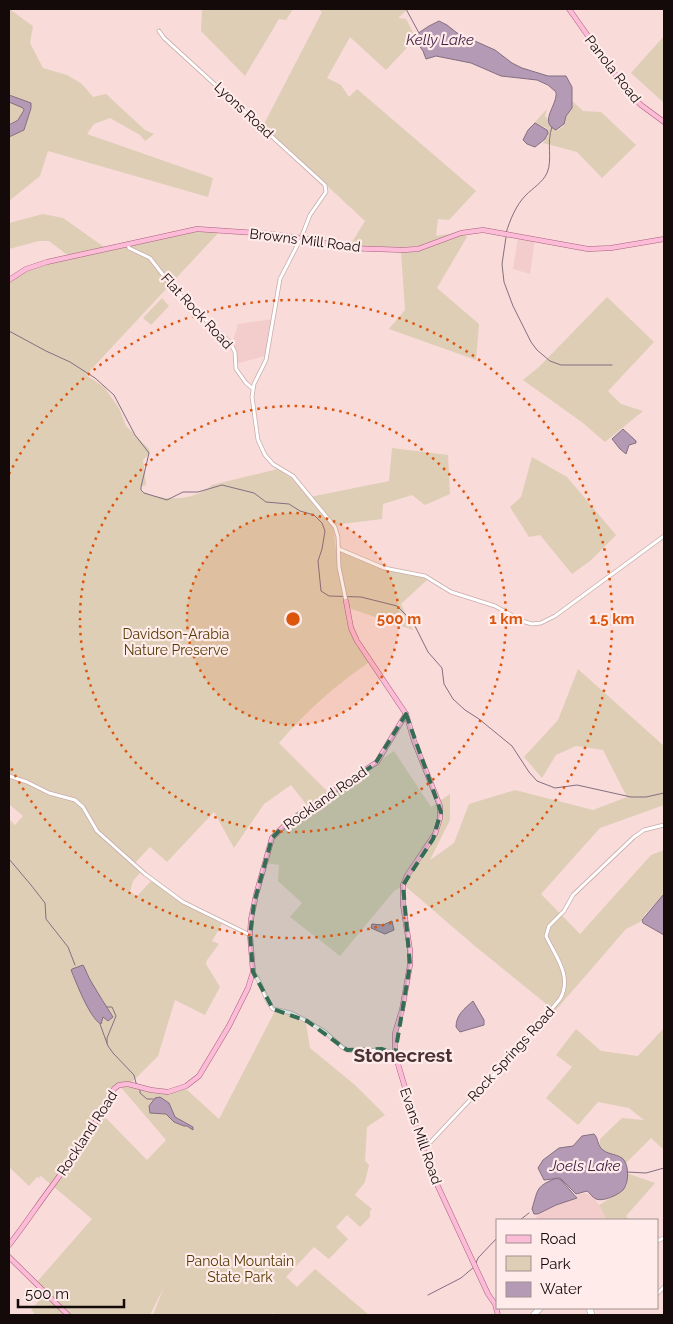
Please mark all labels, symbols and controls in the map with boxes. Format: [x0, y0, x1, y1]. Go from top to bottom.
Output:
water label: Kelly Lake [406, 31, 474, 49]
street label: Panola Road [582, 32, 644, 106]
street label: Lyons Road [211, 79, 277, 141]
street label: Browns Mill Road [249, 225, 361, 255]
street label: Flat Rock Road [158, 270, 236, 352]
centre of rings [284, 610, 302, 628]
text: 500 m [377, 610, 421, 628]
text: 1 km [489, 610, 523, 628]
text: 1.5 km [589, 610, 635, 628]
park label: Davidson-Arabia Nature Preserve [123, 626, 230, 658]
street label: Rockland Road [280, 763, 370, 833]
street label: Rock Springs Road [464, 1003, 558, 1105]
district label: Stonecrest [354, 1044, 453, 1066]
street label: Evans Mill Road [397, 1085, 445, 1187]
street label: Rockland Road [54, 1088, 120, 1178]
water label: Joels Lake [548, 1157, 621, 1175]
legend [496, 1219, 658, 1309]
text: Road [540, 1230, 576, 1248]
park label: Panola Mountain State Park [186, 1253, 294, 1285]
text: Park [540, 1255, 571, 1273]
scale bar [18, 1276, 124, 1308]
text: Water [540, 1280, 583, 1298]
text: 500 m [25, 1285, 69, 1303]

